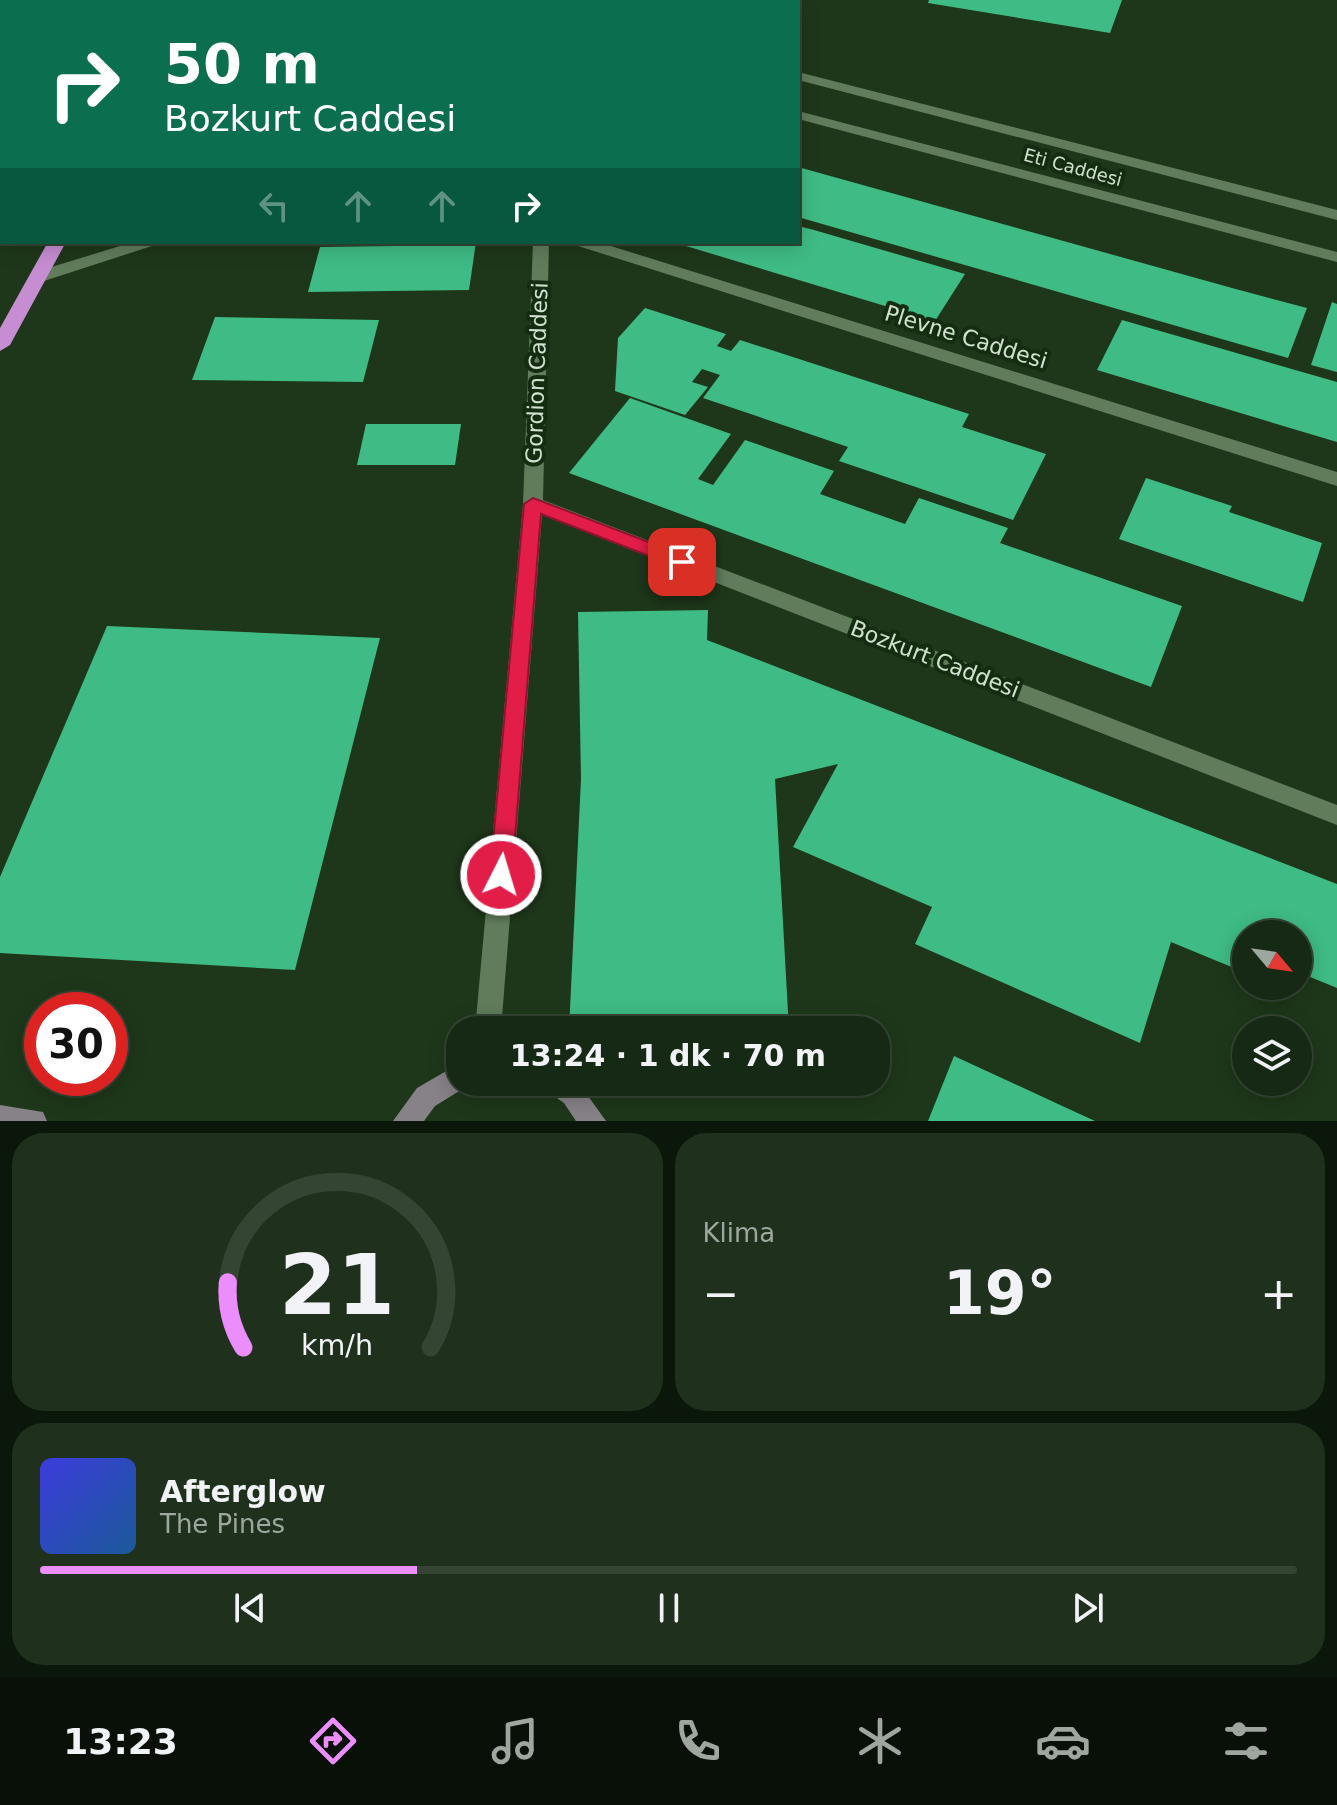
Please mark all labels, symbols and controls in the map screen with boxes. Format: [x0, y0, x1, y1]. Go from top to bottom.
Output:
text: 50 m [164, 31, 320, 96]
icon: right [32, 32, 136, 136]
text: Bozkurt Caddesi [164, 98, 456, 139]
street label: Eti Caddesi [1021, 144, 1125, 190]
icon: left [252, 184, 296, 228]
icon: ahead [336, 184, 380, 228]
icon: ahead [420, 184, 464, 228]
icon: right [504, 184, 548, 228]
street label: Gordion Caddesi [521, 282, 553, 464]
street label: Plevne Caddesi [882, 300, 1050, 374]
pin [648, 528, 716, 596]
icon: arrive [660, 540, 704, 584]
street label: Bozkurt Caddesi [847, 615, 1023, 703]
position arrow [459, 833, 543, 917]
north arrow [1232, 920, 1312, 1000]
map controls [1232, 920, 1312, 1096]
speed limit sign: 30 [24, 992, 128, 1096]
button: layers [1232, 1016, 1312, 1096]
text: 13:24 · 1 dk · 70 m [510, 1038, 826, 1073]
text: Klima [703, 1218, 775, 1248]
text: 21 [279, 1237, 395, 1334]
text: 19° [943, 1258, 1057, 1328]
text: − [703, 1268, 739, 1319]
text: + [1260, 1268, 1297, 1319]
text: km/h [301, 1328, 373, 1362]
text: Afterglow [160, 1474, 326, 1509]
text: The Pines [160, 1509, 285, 1539]
icon: previous [228, 1586, 272, 1630]
icon: pause [647, 1586, 691, 1630]
icon: next [1066, 1586, 1110, 1630]
icon: directions [305, 1713, 361, 1769]
icon: music [487, 1713, 543, 1769]
icon: phone [670, 1713, 726, 1769]
icon: climate [852, 1713, 908, 1769]
icon: car [1035, 1713, 1091, 1769]
icon: filters [1218, 1713, 1274, 1769]
text: 13:23 [63, 1721, 178, 1762]

